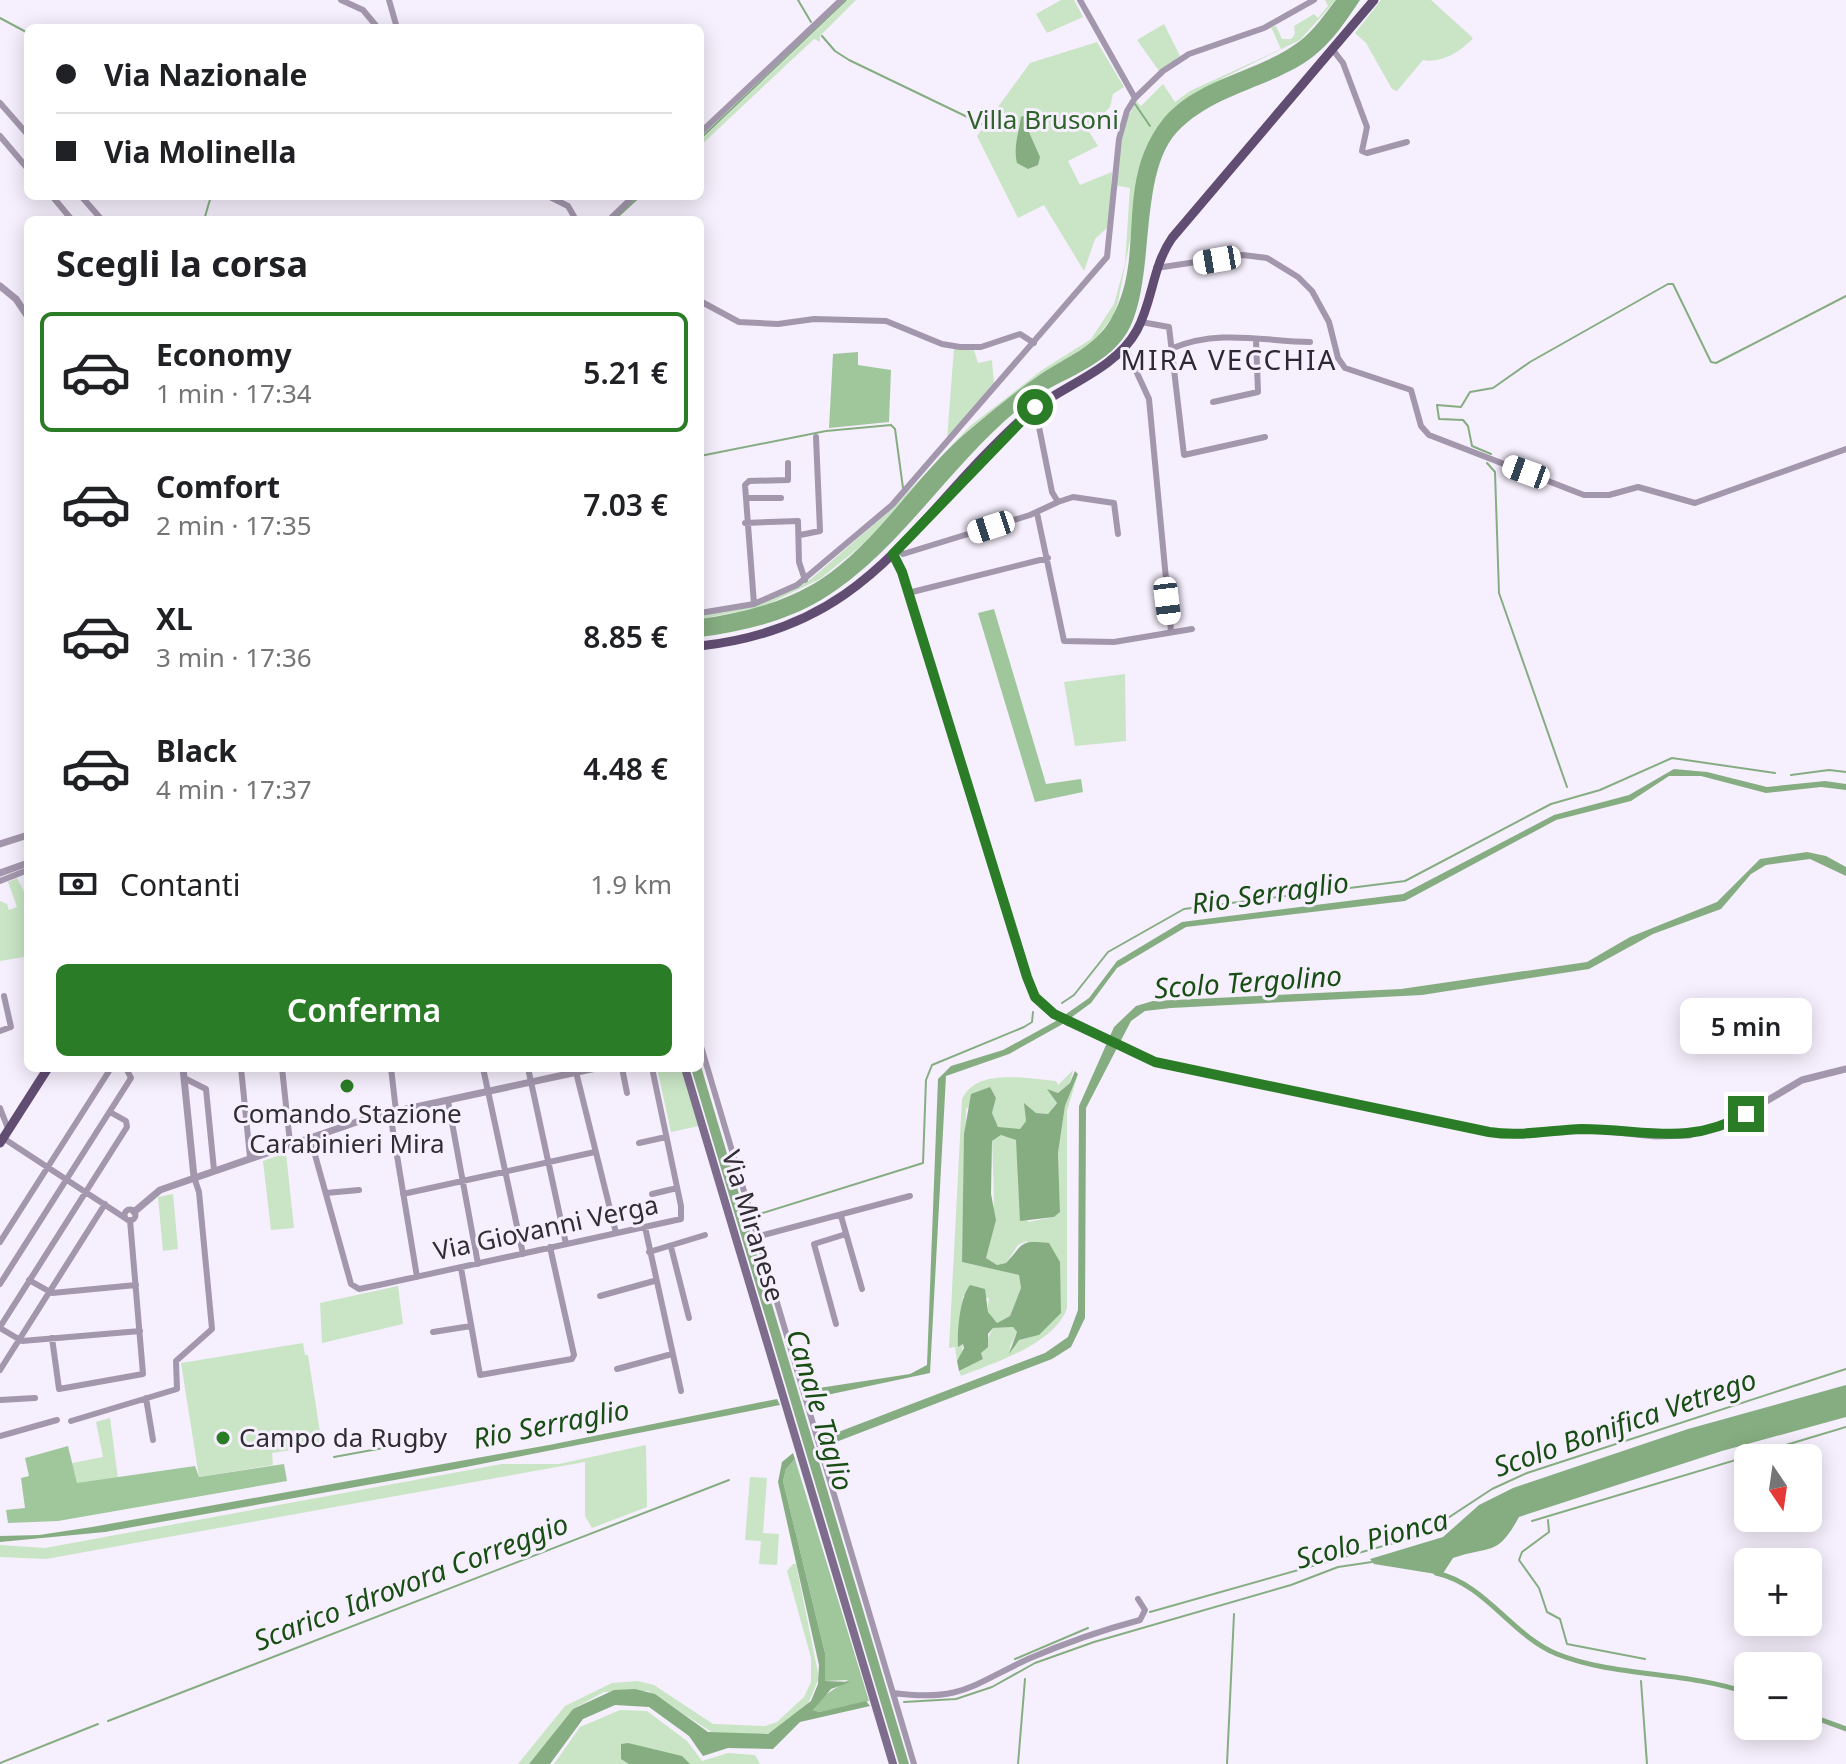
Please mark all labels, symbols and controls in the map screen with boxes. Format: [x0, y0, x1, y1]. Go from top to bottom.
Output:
text: Via Nazionale [104, 54, 307, 95]
park label: Villa Brusoni [967, 101, 1119, 137]
text: Via Molinella [104, 131, 296, 172]
text: Scegli la corsa [56, 239, 308, 288]
car [1191, 244, 1243, 276]
text: Economy [156, 334, 292, 375]
icon: car [60, 336, 132, 408]
district label: MIRA VECCHIA [1121, 340, 1337, 378]
text: 5.21 € [583, 352, 668, 393]
text: 1 min · 17:34 [156, 375, 312, 411]
route start [1017, 389, 1053, 425]
car [1499, 453, 1553, 491]
text: Comfort [156, 466, 280, 507]
icon: car [60, 468, 132, 540]
text: 7.03 € [583, 484, 668, 525]
text: 2 min · 17:35 [156, 507, 312, 543]
car [964, 508, 1018, 546]
car [1152, 576, 1182, 626]
text: XL [156, 598, 193, 639]
icon: car [60, 600, 132, 672]
text: 8.85 € [583, 616, 668, 657]
text: 3 min · 17:36 [156, 639, 312, 675]
text: Black [156, 730, 237, 771]
icon: car [60, 732, 132, 804]
text: 4.48 € [583, 748, 668, 789]
text: 4 min · 17:37 [156, 771, 312, 807]
icon: cash [56, 862, 100, 906]
water label: Rio Serraglio [1189, 862, 1351, 922]
text: Contanti [120, 864, 240, 905]
text: 1.9 km [590, 866, 672, 902]
water label: Scolo Tergolino [1153, 955, 1343, 1007]
button: Conferma [56, 964, 672, 1056]
callout: 5 min [1680, 998, 1812, 1054]
text: 5 min [1711, 1008, 1781, 1044]
marker: Comando Stazione Carabinieri Mira [338, 1077, 356, 1095]
place label: Comando Stazione Carabinieri Mira [232, 1095, 462, 1161]
route end [1728, 1096, 1764, 1132]
street label: Via Miranese [714, 1146, 794, 1306]
street label: Via Giovanni Verga [430, 1186, 661, 1268]
water label: Canale Taglio [778, 1324, 864, 1495]
water label: Scolo Bonifica Vetrego [1488, 1359, 1761, 1485]
water label: Rio Serraglio [469, 1389, 632, 1457]
place label: Campo da Rugby [239, 1419, 448, 1455]
marker: Campo da Rugby [214, 1429, 232, 1447]
north arrow [1734, 1444, 1822, 1532]
map controls [1734, 1444, 1822, 1740]
water label: Scolo Pionca [1291, 1499, 1452, 1577]
water label: Scarico Idrovora Correggio [248, 1504, 573, 1659]
button: + [1734, 1548, 1822, 1636]
button: − [1734, 1652, 1822, 1740]

